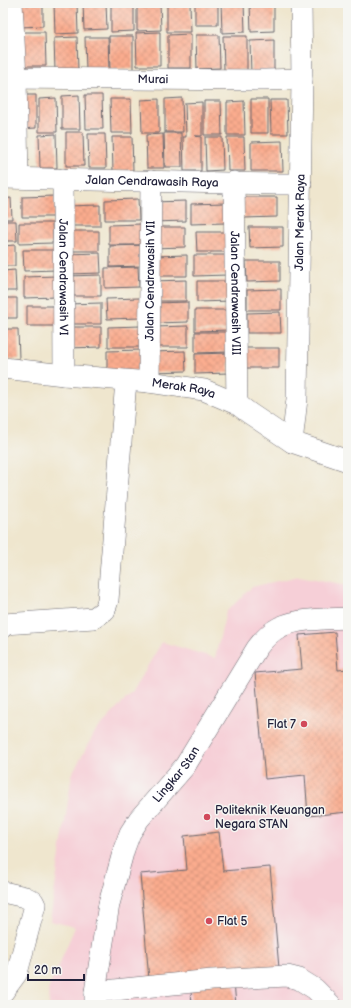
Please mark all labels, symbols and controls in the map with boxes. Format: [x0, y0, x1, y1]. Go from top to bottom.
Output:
street label: Murai [138, 72, 169, 87]
street label: Jalan Cendrawasih Raya [85, 173, 219, 191]
street label: Jalan Merak Raya [292, 173, 309, 271]
street label: Jalan Cendrawasih VI [55, 219, 71, 336]
street label: Jalan Cendrawasih VII [142, 220, 159, 341]
street label: Jalan Cendrawasih VIII [227, 231, 243, 355]
street label: Merak Raya [151, 375, 218, 402]
place label: Flat 7 [267, 717, 296, 732]
marker: Flat 7 [299, 719, 309, 729]
street label: Lingkar Stan [150, 744, 203, 806]
place label: Politeknik Keuangan Negara STAN [215, 803, 325, 832]
marker: Politeknik Keuangan Negara STAN [202, 812, 212, 822]
place label: Flat 5 [217, 914, 247, 929]
marker: Flat 5 [204, 916, 214, 926]
scale bar [28, 956, 84, 982]
text: 20 m [34, 963, 61, 978]

